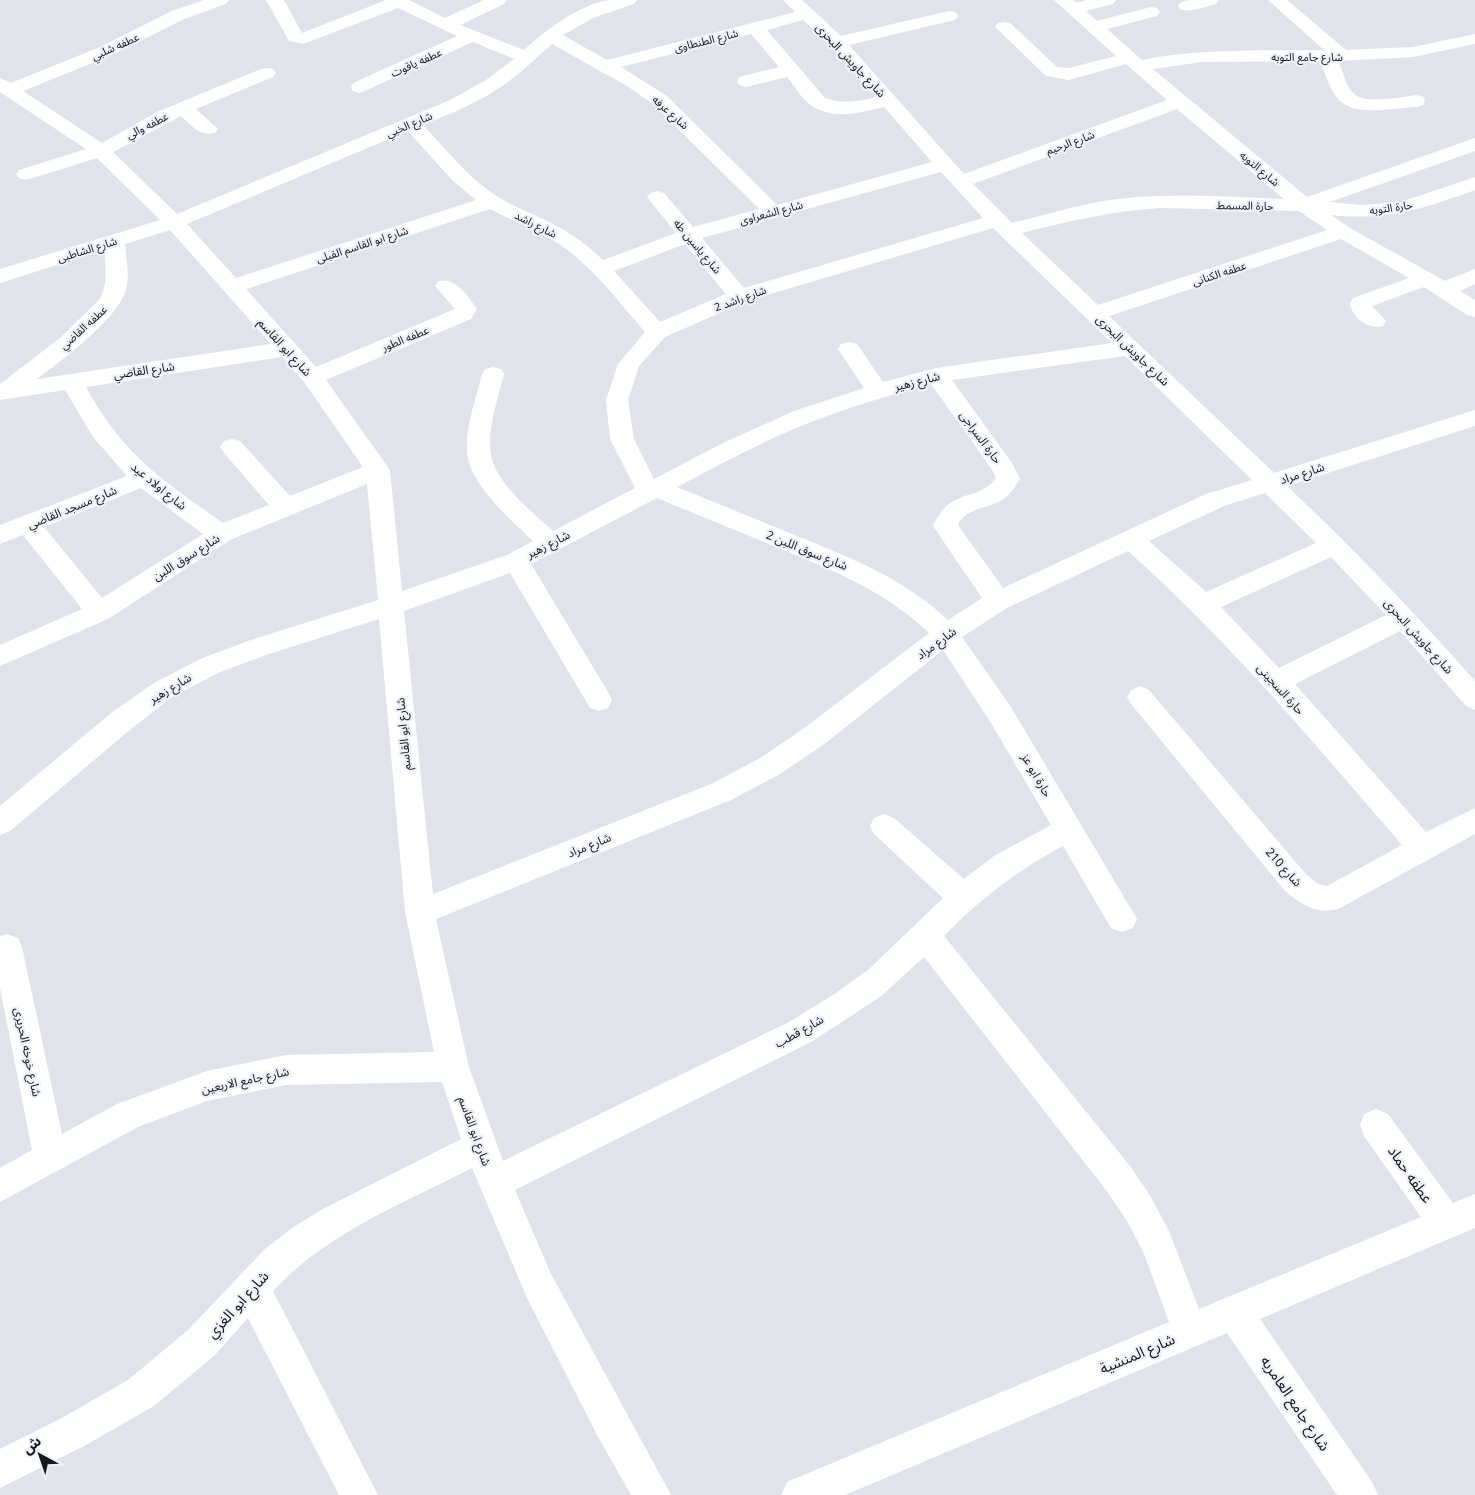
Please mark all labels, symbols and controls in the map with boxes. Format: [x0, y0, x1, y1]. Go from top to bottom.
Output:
street label: شارع جاويش البحرى [811, 19, 890, 102]
street label: شارع الطنطاوى [672, 25, 740, 56]
street label: عطفه شلبي [89, 29, 143, 66]
street label: عطفه ياقوت [388, 44, 444, 80]
street label: شارع جامع التوبه [1271, 49, 1343, 65]
street label: شارع عرفه [649, 92, 693, 133]
street label: شارع الخبي [384, 107, 436, 143]
street label: عطفه والي [123, 108, 172, 144]
street label: شارع الرحيم [1044, 126, 1097, 160]
street label: شارع التوبه [1236, 147, 1283, 190]
street label: شارع الشعراوى [738, 196, 805, 229]
street label: حارة التوبه [1368, 196, 1414, 217]
street label: حارة المسمط [1216, 197, 1274, 213]
street label: شارع راشد [512, 207, 560, 242]
street label: شارع ياسين طه [670, 215, 726, 277]
street label: شارع ابو القاسم القبلى [314, 222, 411, 268]
street label: شارع الشاطبى [55, 233, 119, 266]
street label: عطفه الكنانى [1190, 257, 1248, 289]
street label: شارع راشد 2 [712, 282, 769, 315]
street label: عطفه القاضي [56, 301, 112, 354]
street label: شارع جاويش البحرى [1092, 311, 1173, 390]
street label: شارع ابو القاسم [254, 314, 316, 380]
street label: عطفه الطور [378, 322, 431, 355]
street label: شارع القاضي [112, 357, 176, 384]
street label: شارع زهير [891, 367, 942, 396]
street label: حارة السراجى [956, 407, 1006, 467]
street label: شارع اولاد عيد [127, 458, 191, 515]
street label: شارع مراد [1278, 458, 1327, 489]
street label: شارع مسجد القاضي [25, 481, 120, 534]
street label: شارع زهير [523, 526, 573, 563]
street label: شارع سوق اللبن 2 [763, 526, 850, 575]
street label: شارع سوق اللبن [149, 530, 223, 585]
street label: شارع جاويش البحرى [1380, 595, 1457, 678]
street label: شارع مراد [912, 623, 960, 664]
street label: حارة السجينى [1253, 660, 1309, 718]
street label: شارع زهير [145, 669, 195, 709]
street label: شارع ابو القاسم [391, 697, 416, 771]
street label: حارة ابو عز [1017, 749, 1056, 800]
street label: شارع مراد [565, 829, 614, 862]
street label: شارع 210 [1261, 844, 1306, 891]
street label: شارع خوخه الحريرى [9, 1006, 46, 1098]
street label: شارع قطب [771, 1011, 827, 1052]
street label: شارع جامع الاربعين [199, 1062, 291, 1099]
street label: شارع ابو القاسم [454, 1094, 495, 1169]
street label: عطفه حماد [1384, 1141, 1438, 1207]
street label: شارع ابو الغزي [201, 1266, 275, 1344]
street label: شارع المنشية [1096, 1328, 1179, 1381]
street label: شارع جامع العامريه [1254, 1351, 1335, 1456]
north arrow [15, 1430, 65, 1480]
text: ش [18, 1431, 45, 1458]

